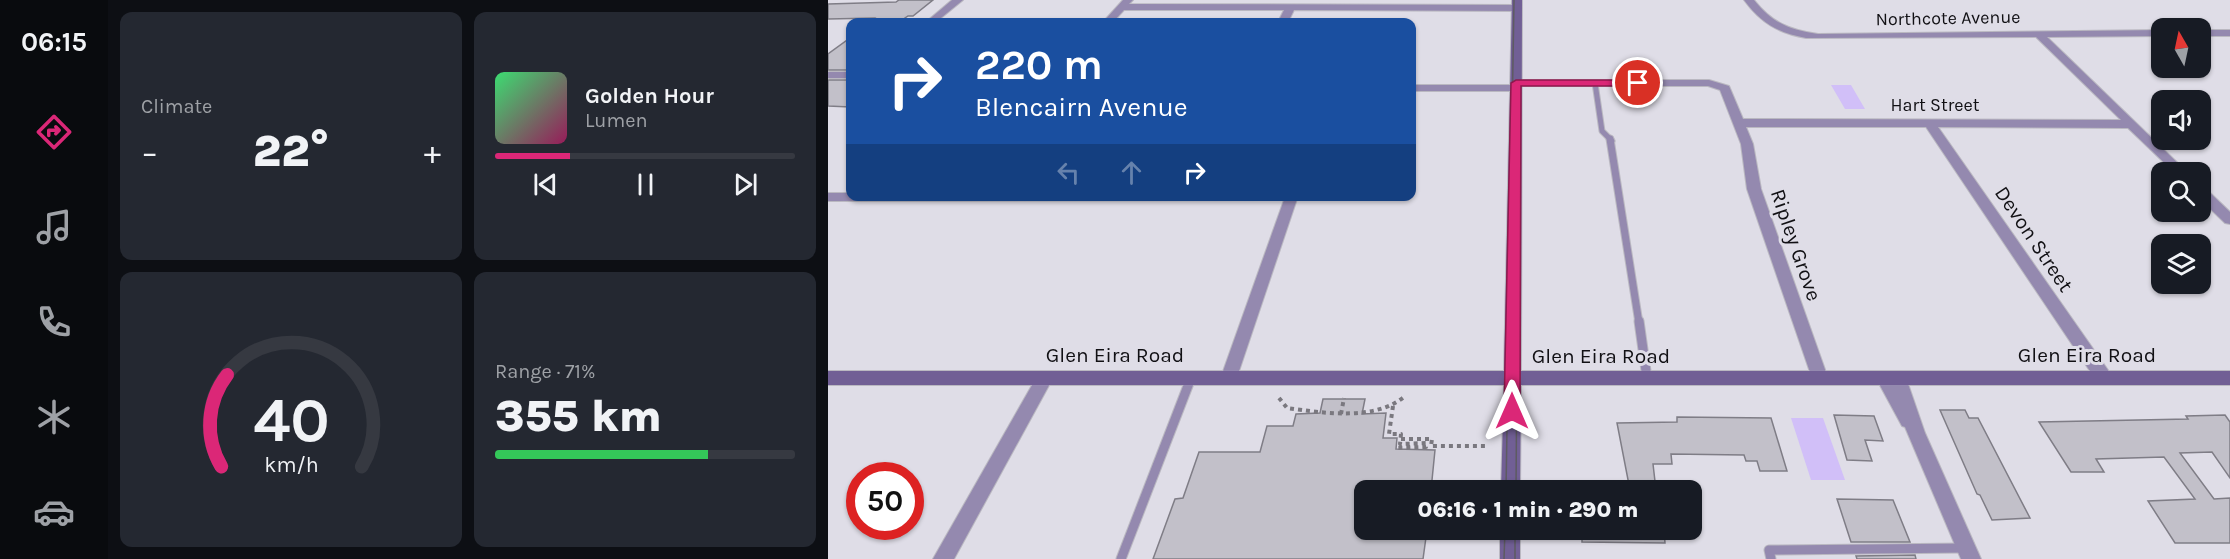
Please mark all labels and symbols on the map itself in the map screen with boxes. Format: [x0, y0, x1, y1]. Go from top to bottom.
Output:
street label: Northcote Avenue [1875, 6, 2021, 30]
north arrow [2151, 18, 2211, 78]
pin [1612, 57, 1663, 108]
street label: Hart Street [1891, 94, 1980, 116]
street label: Devon Street [1990, 182, 2078, 296]
street label: Ripley Grove [1766, 186, 1826, 304]
street label: Glen Eira Road [1046, 343, 1184, 367]
street label: Glen Eira Road [2018, 343, 2156, 367]
street label: Glen Eira Road [1532, 344, 1670, 368]
position arrow [1480, 379, 1544, 443]
speed limit sign: 50 [846, 462, 924, 540]

